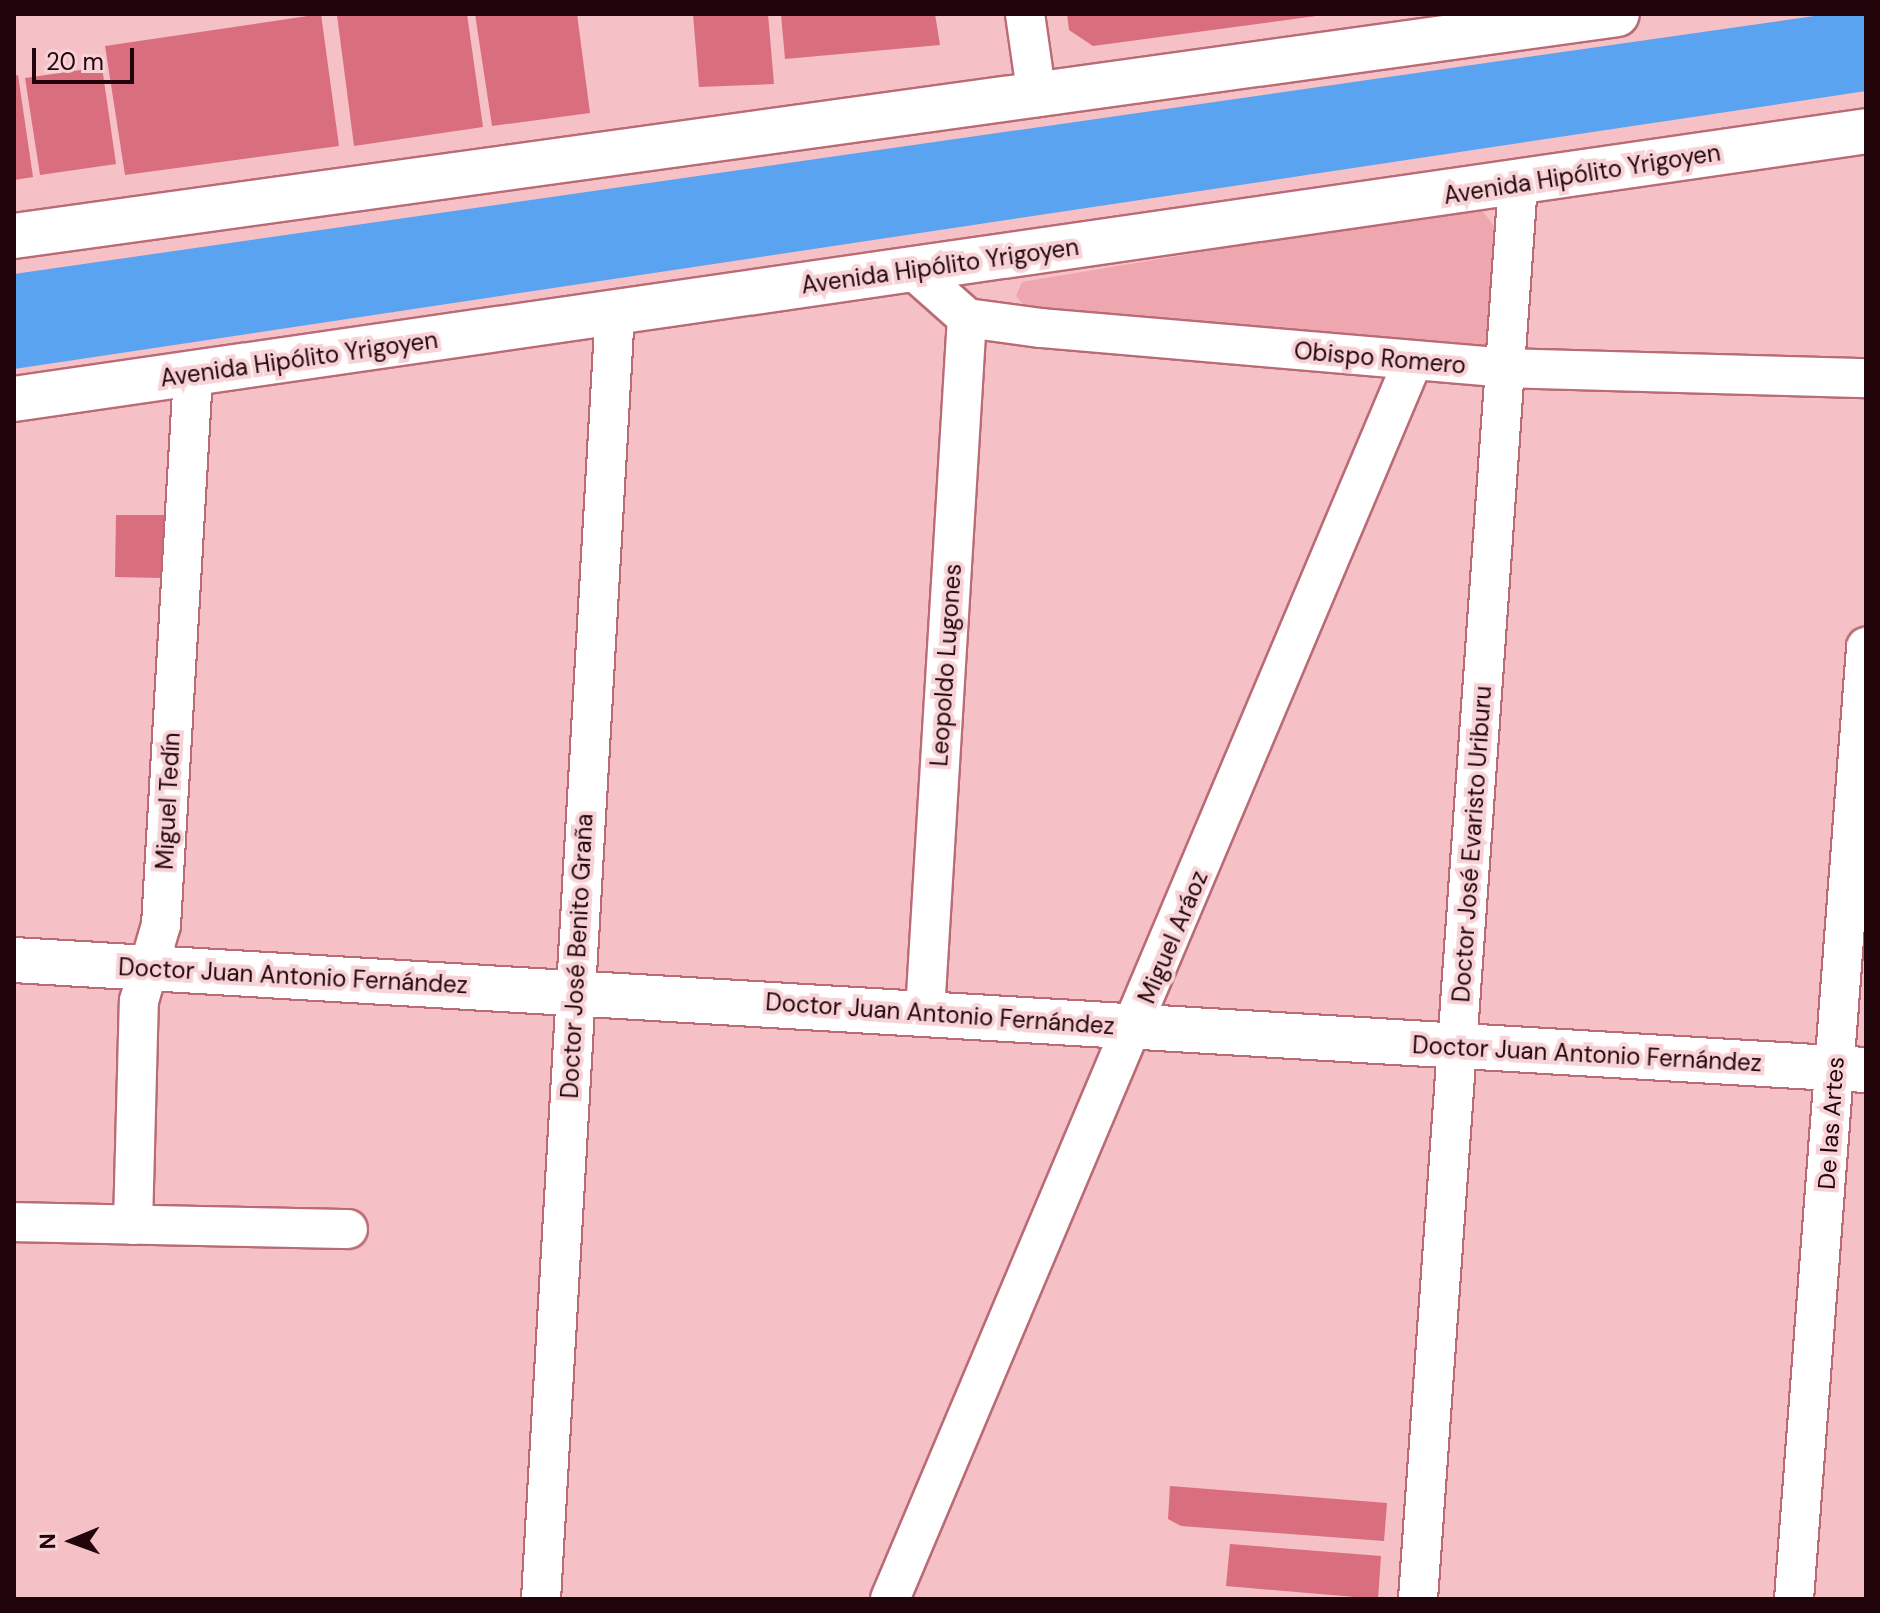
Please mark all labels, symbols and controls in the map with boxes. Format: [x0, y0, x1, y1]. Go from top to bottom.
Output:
scale bar [36, 32, 138, 82]
text: 20 m [46, 46, 104, 77]
street label: Avenida Hipólito Yrigoyen [1441, 138, 1723, 210]
street label: Avenida Hipólito Yrigoyen [799, 232, 1081, 300]
street label: Avenida Hipólito Yrigoyen [158, 325, 440, 393]
street label: Obispo Romero [1293, 336, 1467, 380]
street label: Leopoldo Lugones [925, 563, 967, 767]
street label: Doctor José Evaristo Uriburu [1447, 685, 1497, 1003]
street label: Miguel Tedín [150, 732, 186, 870]
street label: Doctor José Benito Graña [555, 813, 599, 1099]
street label: Miguel Aráoz [1132, 866, 1214, 1008]
street label: Doctor Juan Antonio Fernández [117, 952, 469, 1000]
street label: Doctor Juan Antonio Fernández [764, 987, 1116, 1041]
street label: Doctor Juan Antonio Fernández [1411, 1030, 1763, 1078]
street label: De las Artes [1812, 1056, 1850, 1190]
north arrow [32, 1501, 112, 1581]
text: N [33, 1533, 62, 1550]

